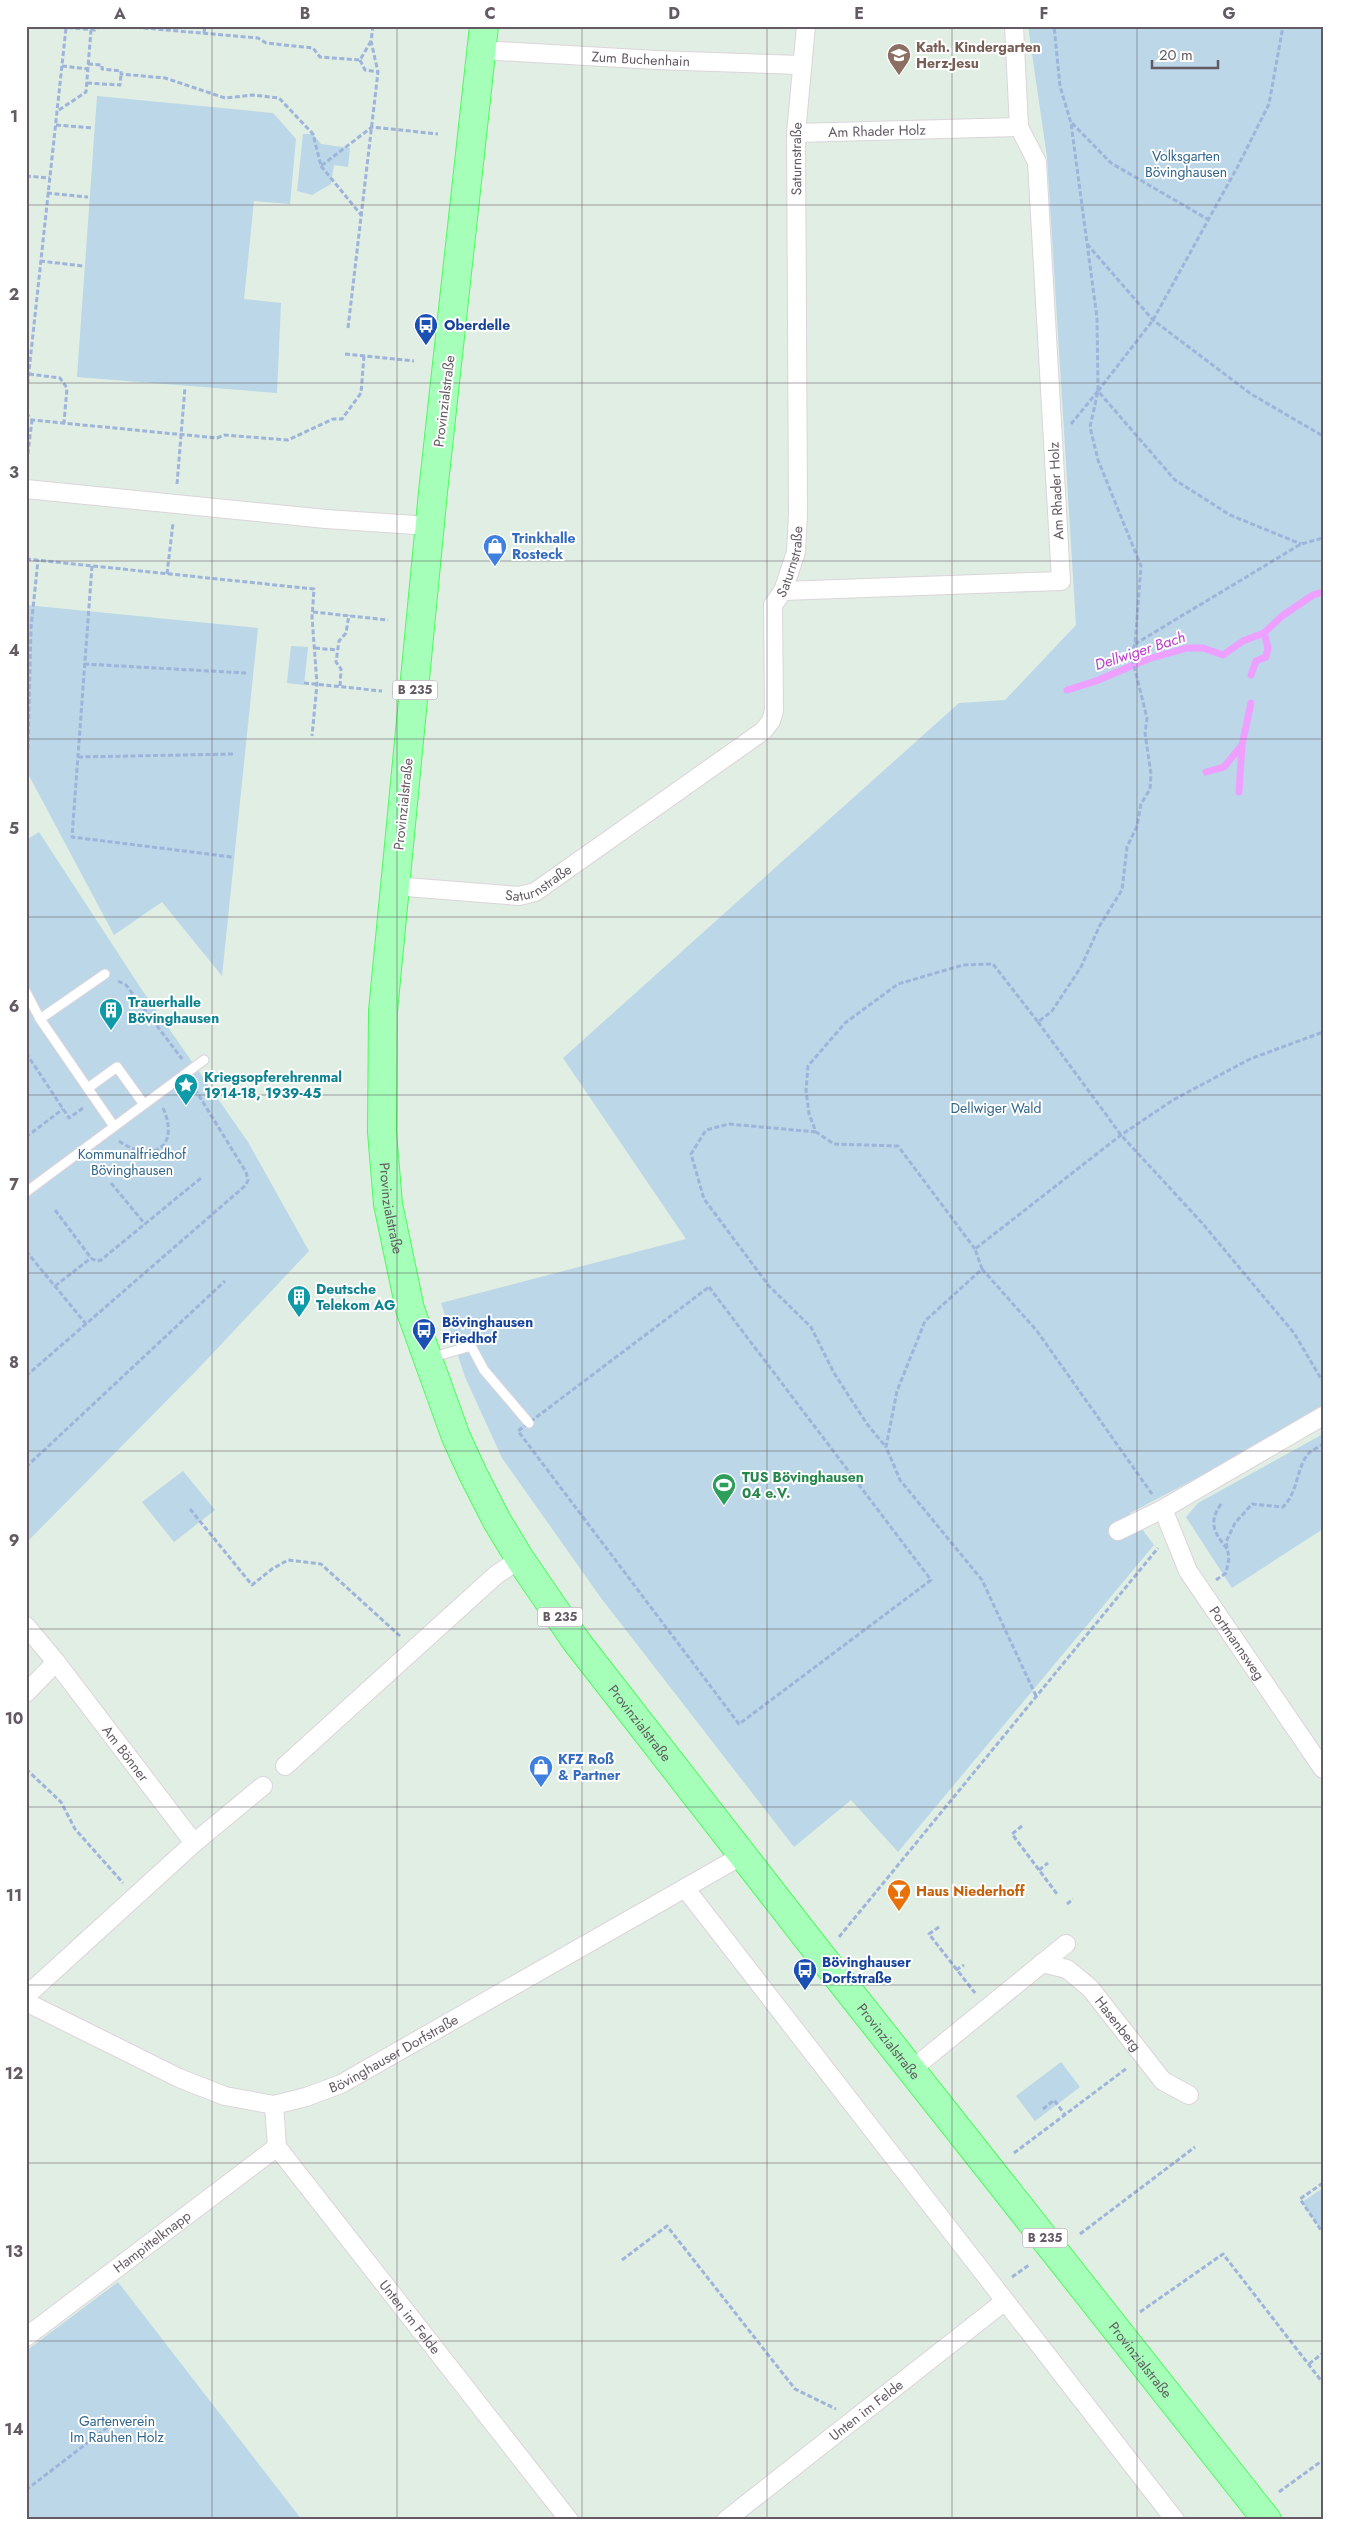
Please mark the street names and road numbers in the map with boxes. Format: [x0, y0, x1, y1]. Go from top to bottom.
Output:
street label: Zum Buchenhain [591, 46, 690, 71]
street label: Am Rhader Holz [828, 119, 927, 142]
street label: Saturnstraße [786, 121, 807, 195]
street label: Provinzialstraße [428, 354, 460, 448]
street label: Am Rhader Holz [1043, 441, 1069, 540]
street label: Saturnstraße [771, 526, 807, 602]
road number: B 235 [392, 680, 438, 700]
street label: Provinzialstraße [388, 757, 418, 851]
street label: Saturnstraße [504, 859, 576, 906]
street label: Provinzialstraße [375, 1162, 408, 1256]
street label: Portmannsweg [1205, 1602, 1269, 1684]
road number: B 235 [538, 1608, 582, 1626]
street label: Provinzialstraße [604, 1681, 676, 1766]
street label: Am Bönner [98, 1721, 154, 1786]
street label: Hasenberg [1090, 1992, 1146, 2055]
street label: Provinzialstraße [852, 1999, 925, 2084]
street label: Bövinghauser Dorfstraße [326, 2009, 462, 2098]
street label: Hampittelknapp [109, 2206, 195, 2278]
road number: B 235 [1022, 2228, 1068, 2248]
street label: Unten im Felde [375, 2276, 445, 2358]
street label: Provinzialstraße [1104, 2317, 1177, 2402]
street label: Unten im Felde [825, 2375, 907, 2446]

